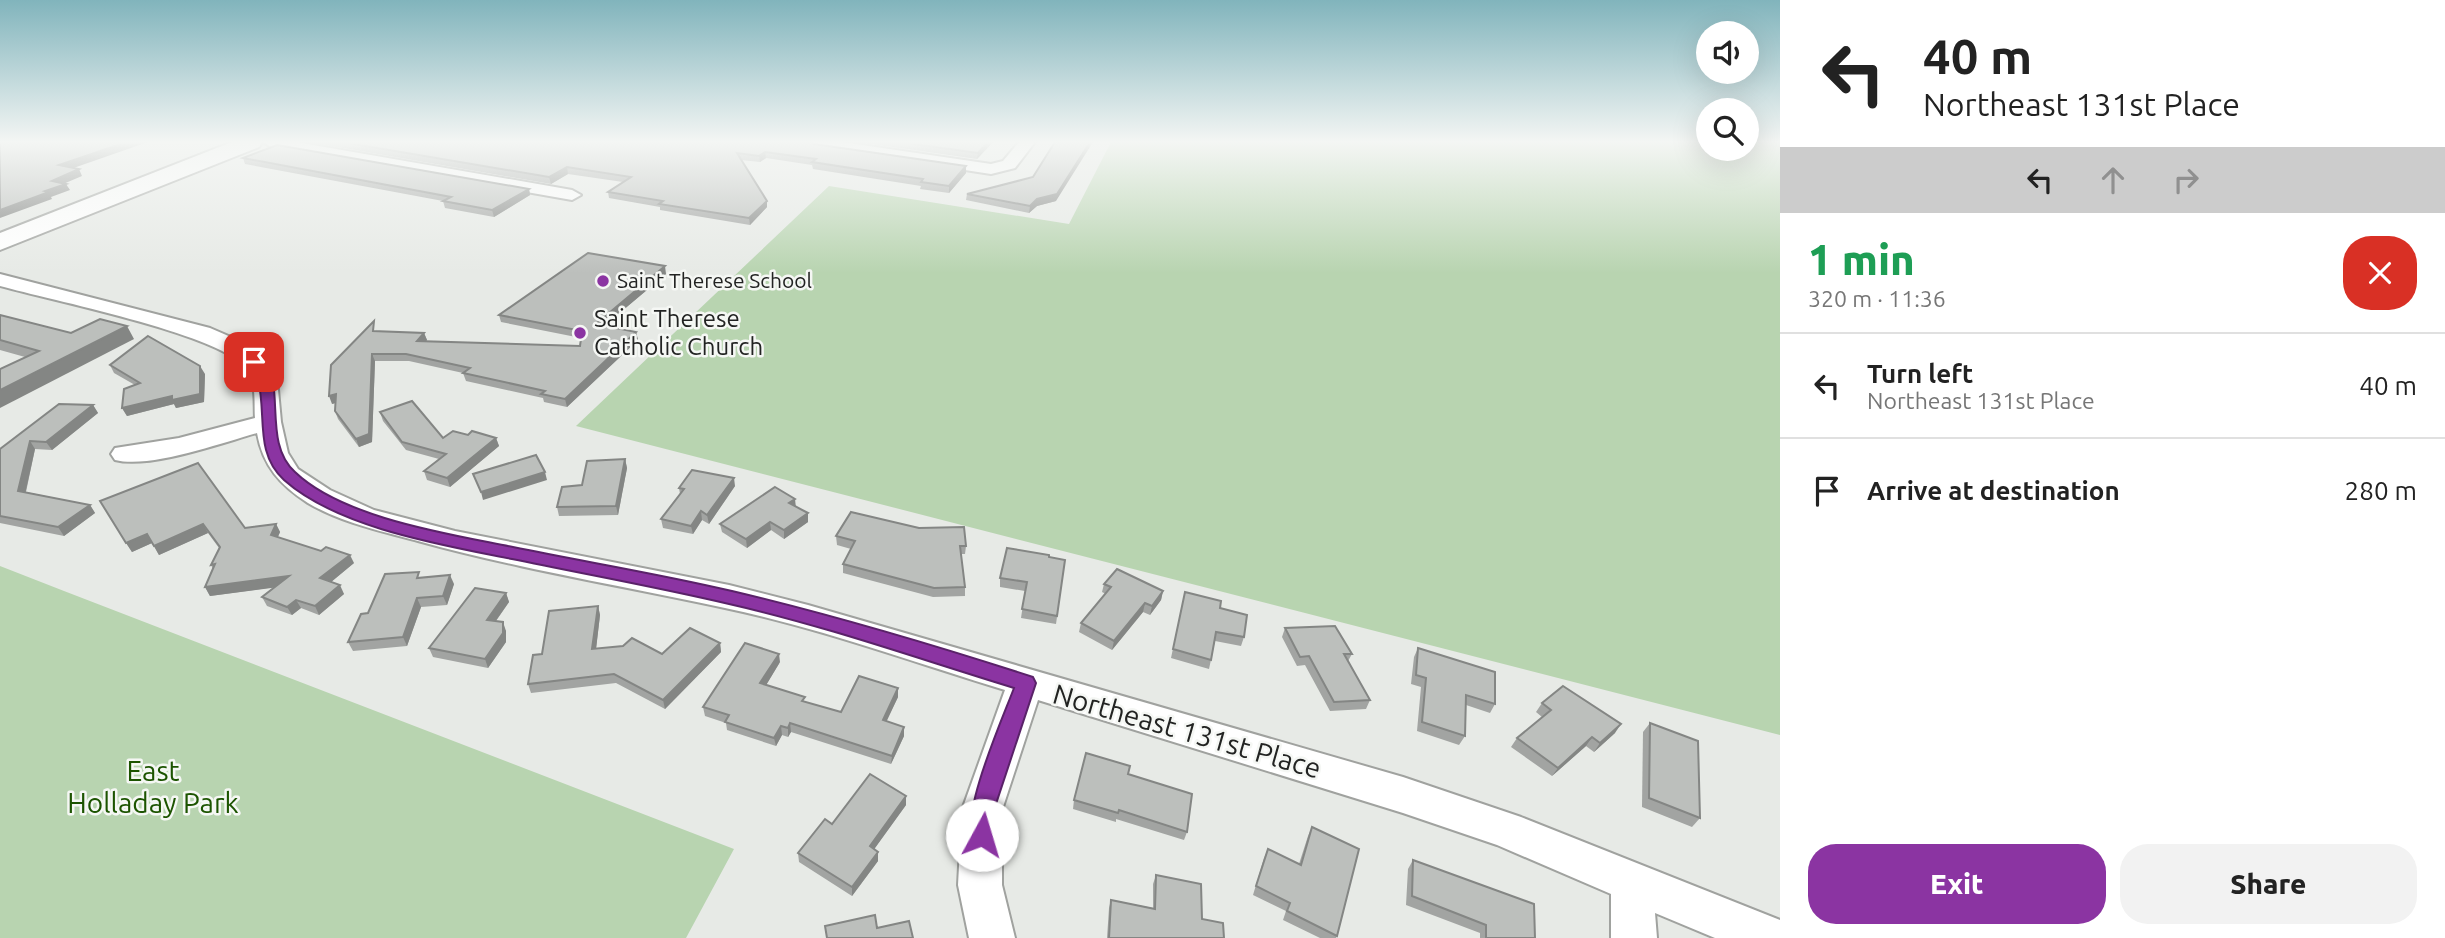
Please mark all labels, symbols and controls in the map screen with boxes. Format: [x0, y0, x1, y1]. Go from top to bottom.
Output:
map controls [1696, 21, 1759, 161]
button: sound [1696, 21, 1759, 84]
icon: left [1808, 28, 1899, 119]
text: 40 m [1923, 28, 2032, 83]
text: Northeast 131st Place [1923, 86, 2240, 122]
button: search [1696, 98, 1759, 161]
icon: left [2021, 161, 2059, 199]
icon: ahead [2094, 161, 2132, 199]
icon: right [2167, 161, 2205, 199]
text: 1 min [1808, 236, 1915, 283]
button: close [2343, 236, 2417, 310]
place label: Saint Therese School [617, 268, 812, 292]
marker: Saint Therese School [595, 273, 611, 289]
text: 320 m · 11:36 [1808, 286, 1946, 311]
place label: Saint Therese Catholic Church [594, 305, 763, 360]
marker: Saint Therese Catholic Church [572, 325, 588, 341]
pin [224, 332, 284, 392]
icon: arrive [235, 343, 273, 381]
text: Turn left [1867, 359, 1973, 388]
icon: left [1808, 367, 1846, 405]
text: 40 m [2359, 371, 2417, 400]
text: Northeast 131st Place [1867, 388, 2095, 413]
icon: arrive [1808, 472, 1846, 510]
text: Arrive at destination [1867, 476, 2120, 505]
text: 280 m [2345, 476, 2417, 505]
street label: Northeast 131st Place [1050, 677, 1325, 784]
park label: East Holladay Park [67, 755, 239, 818]
position arrow [945, 798, 1019, 872]
button: Exit [1808, 844, 2106, 924]
button: Share [2120, 844, 2417, 924]

